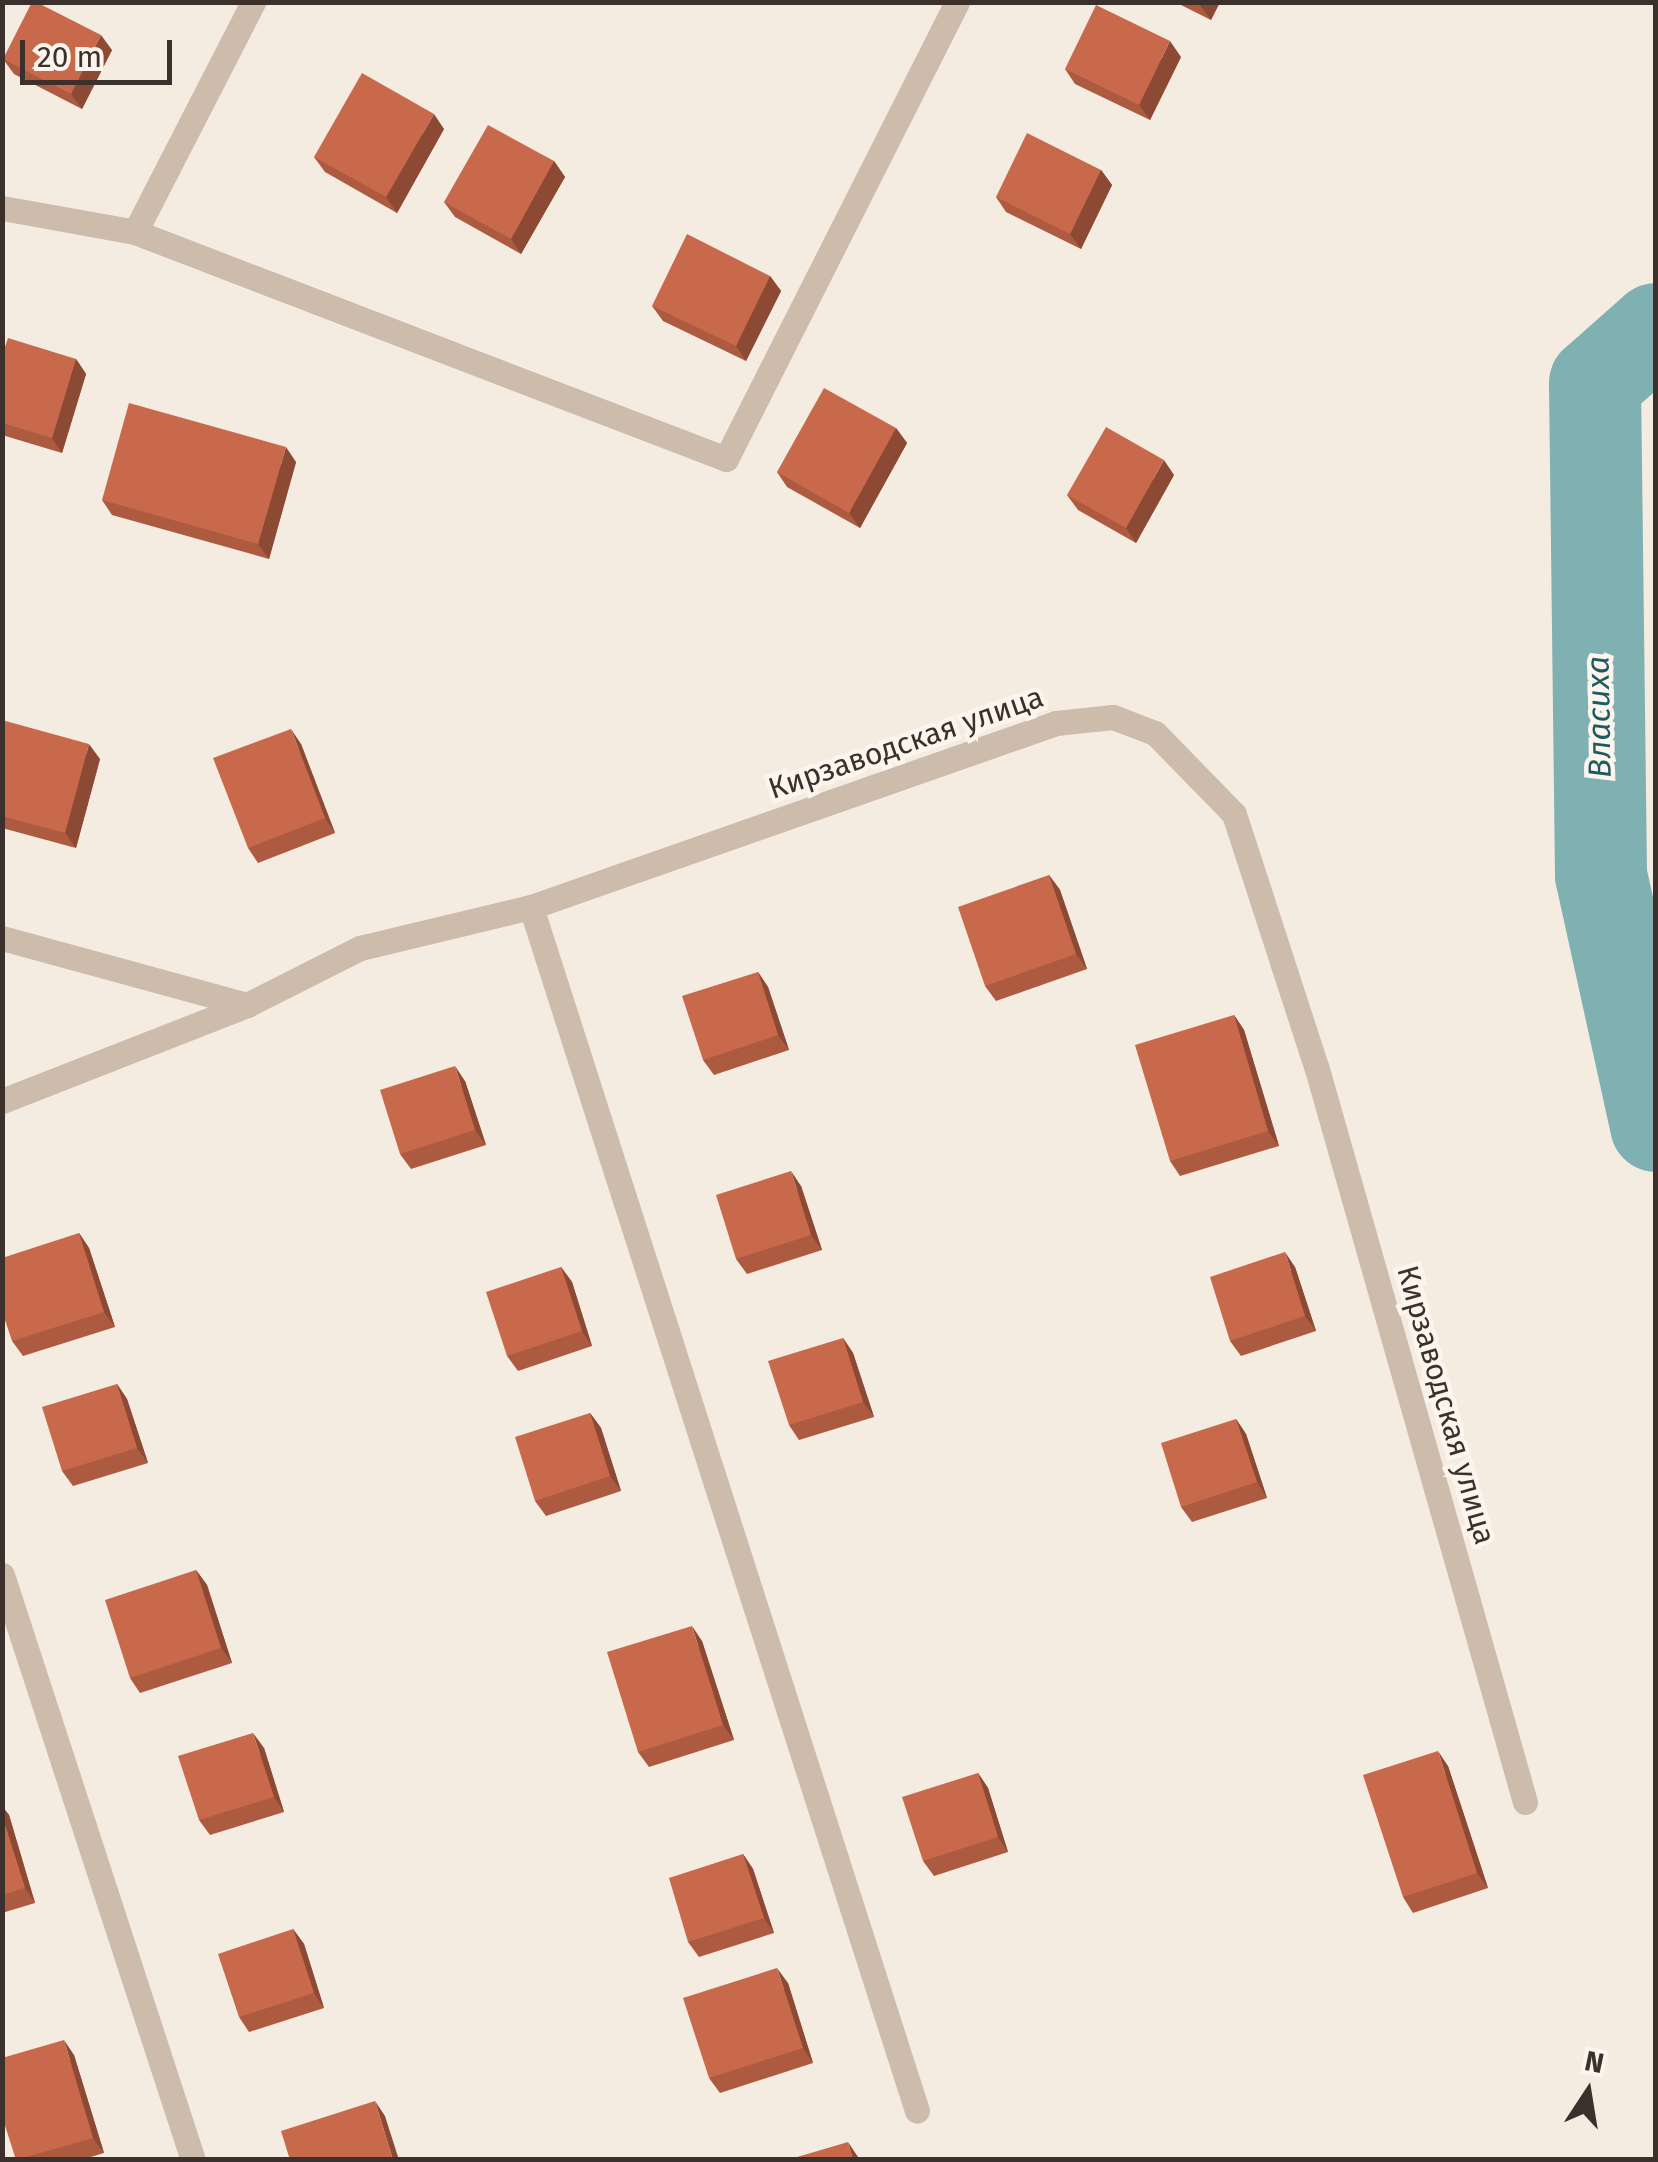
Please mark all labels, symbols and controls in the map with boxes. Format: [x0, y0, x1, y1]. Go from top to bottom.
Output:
scale bar [25, 20, 178, 82]
text: 20 m [37, 39, 102, 75]
water label: Власиха [1579, 656, 1619, 778]
street label: Кирзаводская улица [764, 679, 1048, 807]
street label: Кирзаводская улица [1389, 1261, 1503, 1549]
north arrow [1538, 2042, 1638, 2142]
text: N [1582, 2044, 1607, 2080]

